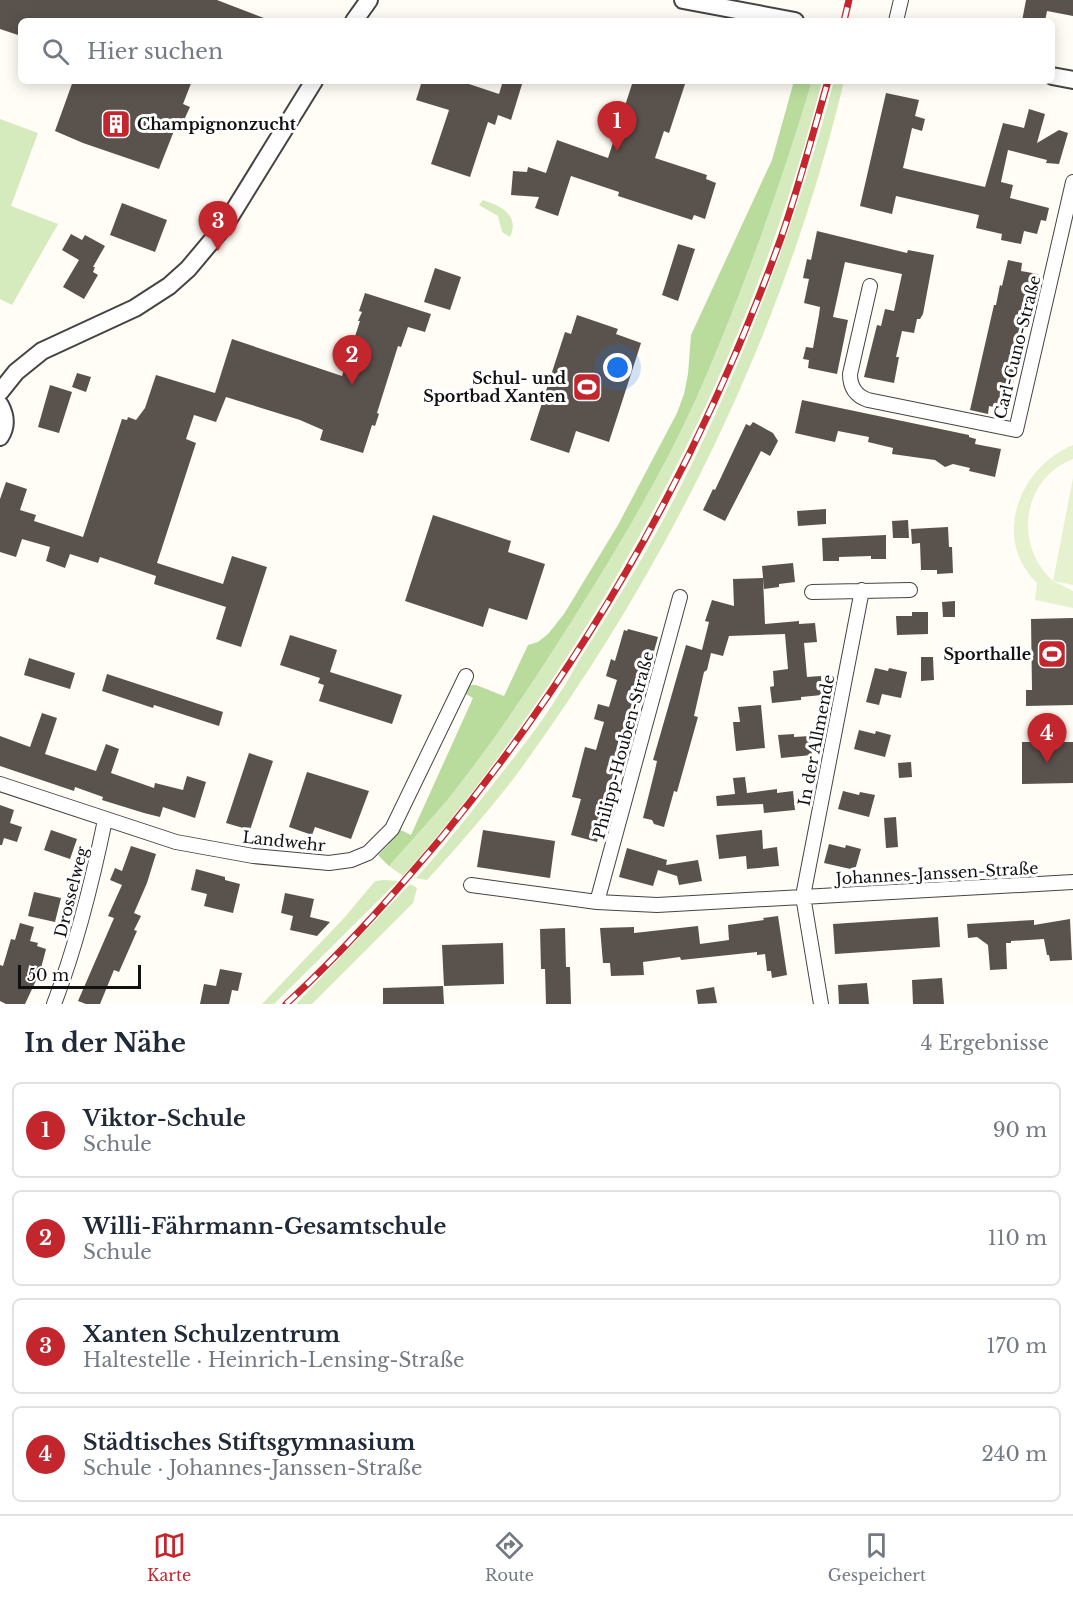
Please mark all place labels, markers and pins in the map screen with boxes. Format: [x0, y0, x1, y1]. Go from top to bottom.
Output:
pin: 1 [598, 102, 636, 151]
building icon: Champignonzucht [100, 108, 132, 140]
place label: Champignonzucht [137, 114, 297, 134]
pin: 3 [198, 202, 238, 251]
pin: 2 [332, 336, 372, 385]
place label: Schul- und Sportbad Xanten [423, 368, 566, 406]
sports icon: Schul- und Sportbad Xanten [571, 371, 603, 403]
sports icon: Sporthalle [1036, 638, 1068, 670]
place label: Sporthalle [943, 644, 1031, 664]
pin: 4 [1028, 714, 1066, 763]

